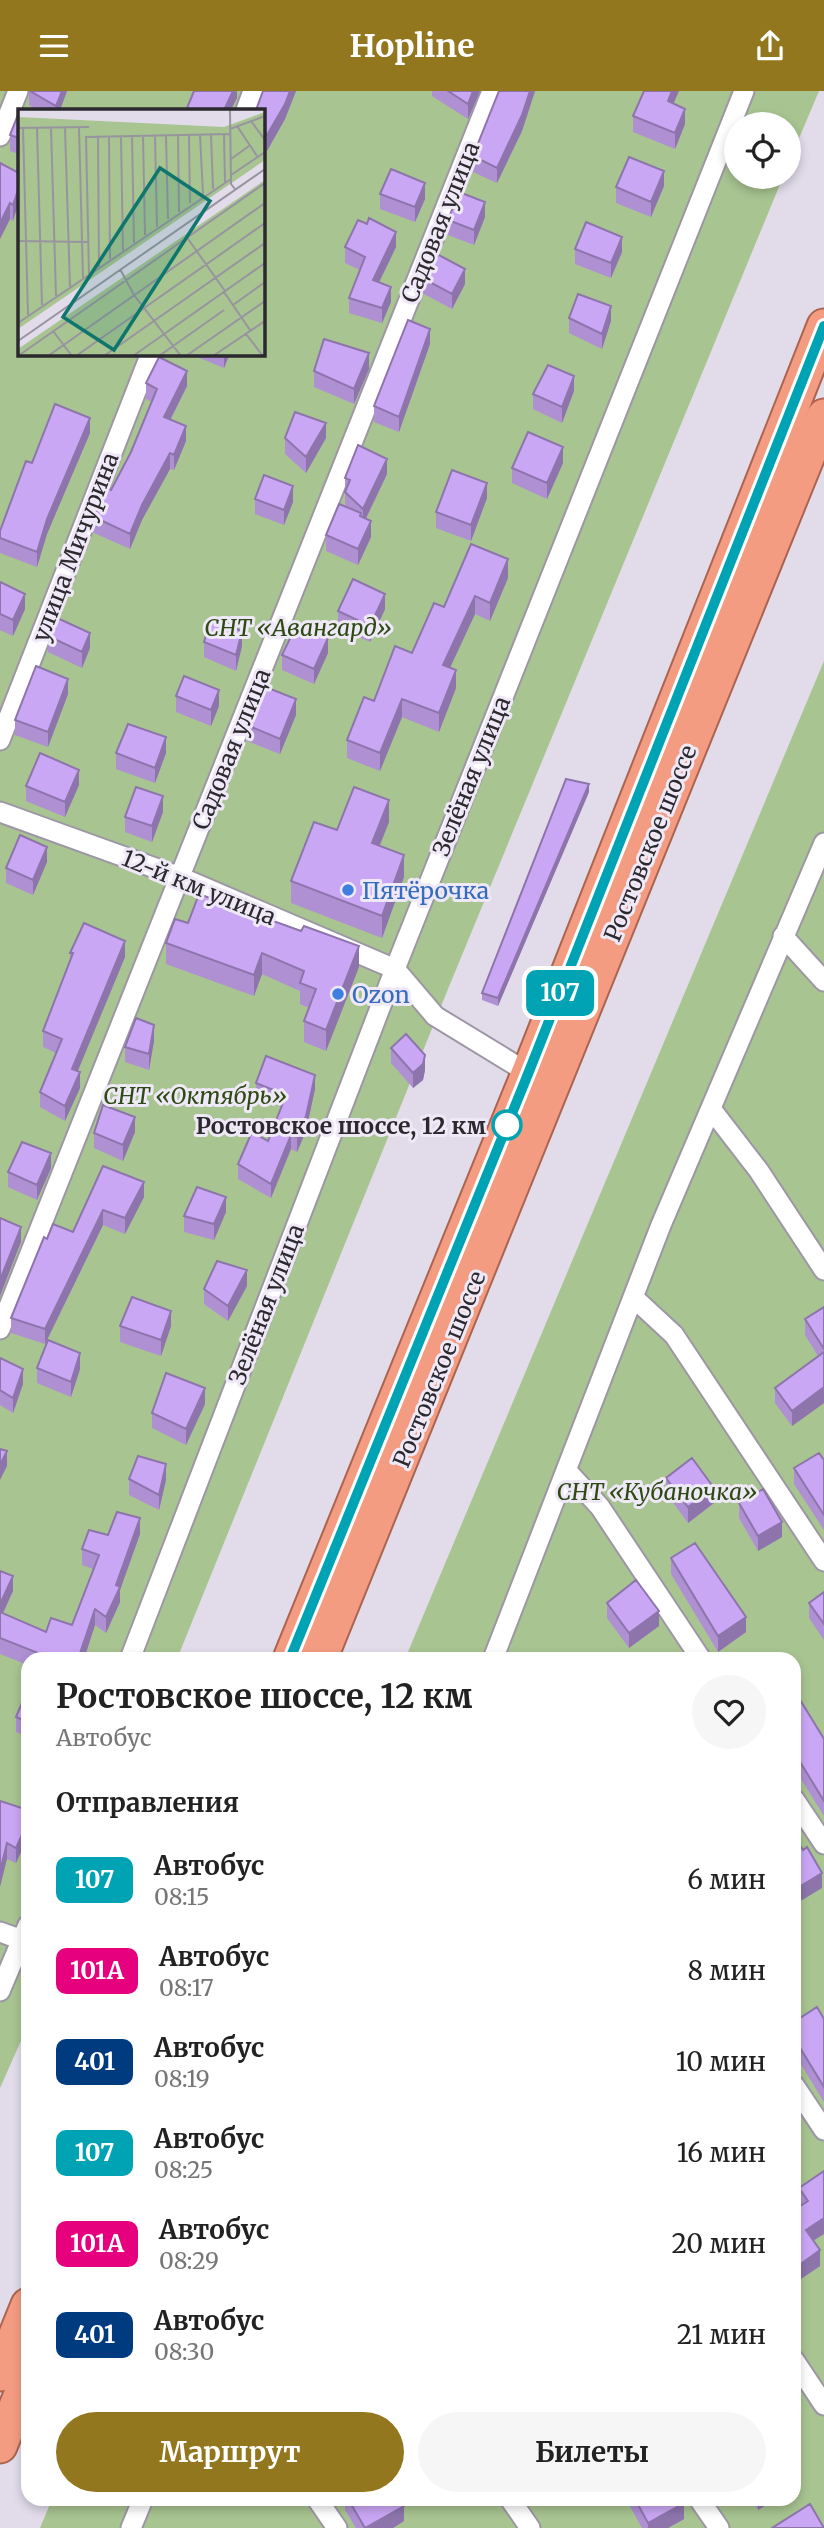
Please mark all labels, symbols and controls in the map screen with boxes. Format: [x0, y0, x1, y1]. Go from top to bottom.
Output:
text: Hopline [350, 26, 474, 66]
icon: menu [35, 27, 73, 65]
icon: share [751, 27, 789, 65]
inset map [18, 109, 264, 355]
map controls [724, 112, 801, 189]
button: locate [724, 112, 801, 189]
street label: Садовая улица [394, 137, 486, 307]
street label: улица Мичурина [26, 448, 124, 646]
park label: СНТ «Авангард» [204, 613, 392, 642]
street label: Садовая улица [185, 664, 277, 834]
street label: Зелёная улица [426, 692, 516, 860]
street label: Ростовское шоссе [597, 741, 703, 945]
street label: 12-й км улица [118, 843, 280, 931]
place label: Пятёрочка [362, 876, 489, 905]
marker: Пятёрочка [340, 882, 356, 898]
line badge: 107 [520, 970, 600, 1016]
text: 107 [540, 977, 580, 1008]
place label: Ozon [352, 980, 410, 1009]
marker: Ozon [330, 986, 346, 1002]
park label: СНТ «Октябрь» [103, 1081, 287, 1110]
marker: Ростовское шоссе, 12 км [492, 1110, 522, 1140]
place label: Ростовское шоссе, 12 км [196, 1111, 486, 1141]
street label: Зелёная улица [222, 1220, 310, 1388]
street label: Ростовское шоссе [386, 1267, 492, 1471]
park label: СНТ «Кубаночка» [557, 1477, 757, 1506]
button: heart [692, 1675, 766, 1749]
text: Ростовское шоссе, 12 км [56, 1676, 472, 1717]
text: Автобус [56, 1723, 152, 1752]
text: Отправления [56, 1786, 239, 1819]
text: Автобус [154, 1849, 264, 1882]
text: 6 мин [687, 1863, 766, 1896]
text: 107 [75, 1864, 114, 1895]
text: 08:15 [154, 1882, 210, 1911]
text: Автобус [159, 1940, 269, 1973]
text: 8 мин [688, 1954, 766, 1987]
text: 101А [70, 1955, 124, 1986]
text: 08:17 [159, 1973, 214, 2002]
text: Автобус [154, 2031, 264, 2064]
text: 10 мин [676, 2045, 766, 2078]
text: 401 [74, 2046, 115, 2077]
text: 08:19 [154, 2064, 210, 2093]
text: Автобус [154, 2122, 264, 2155]
text: 16 мин [677, 2136, 766, 2169]
text: 107 [75, 2137, 114, 2168]
text: 08:25 [154, 2155, 213, 2184]
text: Автобус [159, 2213, 269, 2246]
text: 20 мин [671, 2227, 766, 2260]
text: 101А [70, 2228, 124, 2259]
text: 08:29 [159, 2246, 219, 2275]
text: Автобус [154, 2304, 264, 2337]
text: 21 мин [677, 2318, 766, 2351]
text: 401 [74, 2319, 115, 2350]
text: 08:30 [154, 2337, 214, 2366]
button: Маршрут [56, 2412, 404, 2492]
button: Билеты [418, 2412, 766, 2492]

